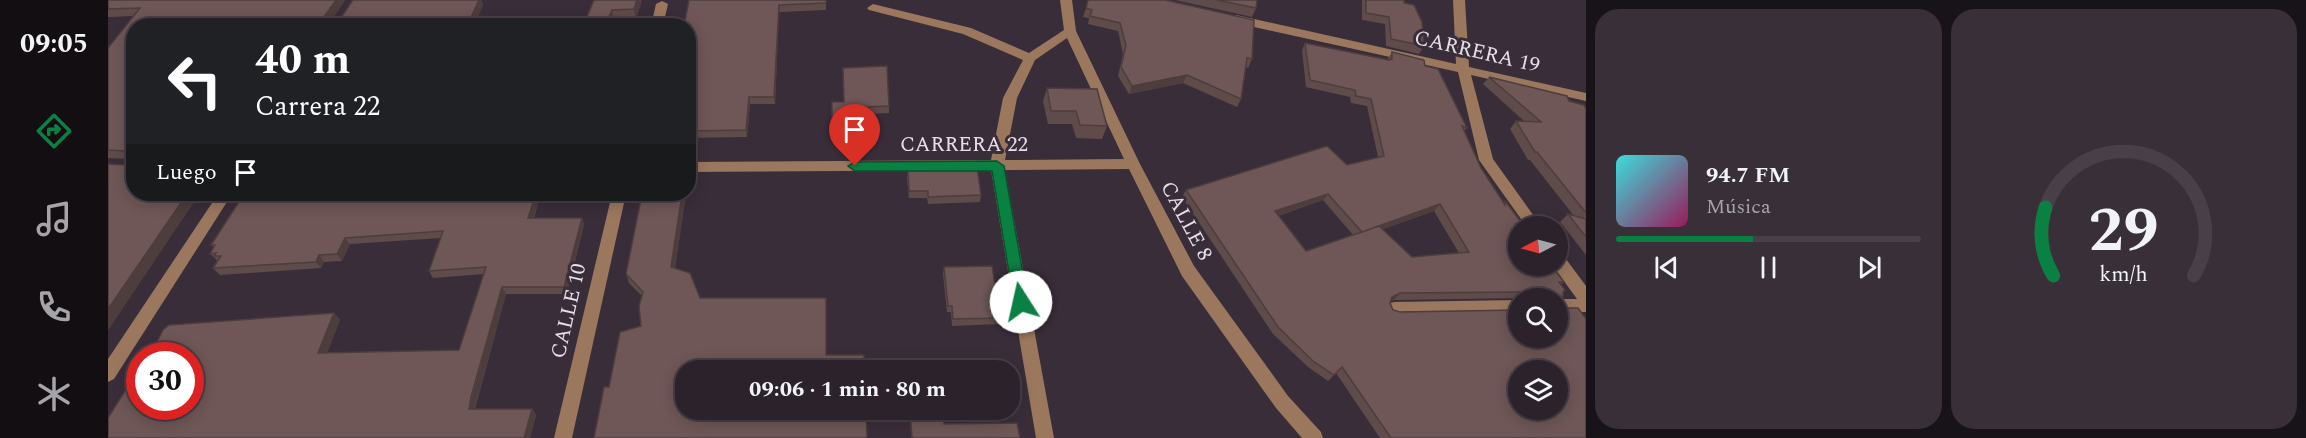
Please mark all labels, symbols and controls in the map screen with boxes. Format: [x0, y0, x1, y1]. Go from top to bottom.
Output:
street label: CARRERA 19 [1411, 22, 1543, 82]
text: 09:05 [20, 23, 88, 65]
text: 40 m [255, 29, 350, 92]
icon: left [156, 42, 234, 120]
text: Carrera 22 [255, 86, 380, 128]
pin [829, 104, 880, 166]
icon: directions [33, 110, 75, 152]
icon: arrive [838, 113, 871, 146]
street label: CARRERA 22 [900, 129, 1028, 161]
text: Luego [156, 156, 217, 189]
icon: arrive [229, 156, 262, 189]
text: 94.7 FM [1706, 159, 1790, 192]
street label: CALLE 8 [1152, 175, 1220, 267]
text: 29 [2089, 184, 2159, 279]
text: Música [1706, 192, 1771, 222]
icon: music [33, 198, 75, 240]
north arrow [1508, 216, 1568, 276]
map controls [1508, 216, 1568, 420]
icon: previous [1650, 251, 1683, 284]
icon: pause [1752, 251, 1785, 284]
icon: next [1853, 251, 1886, 284]
text: km/h [2100, 258, 2148, 291]
street label: CALLE 10 [543, 260, 595, 362]
position arrow [989, 270, 1053, 334]
icon: phone [33, 286, 75, 328]
button: search [1508, 288, 1568, 348]
speed limit sign: 30 [126, 342, 204, 420]
button: layers [1508, 360, 1568, 420]
icon: climate [33, 373, 75, 415]
text: 09:06 · 1 min · 80 m [749, 373, 946, 406]

